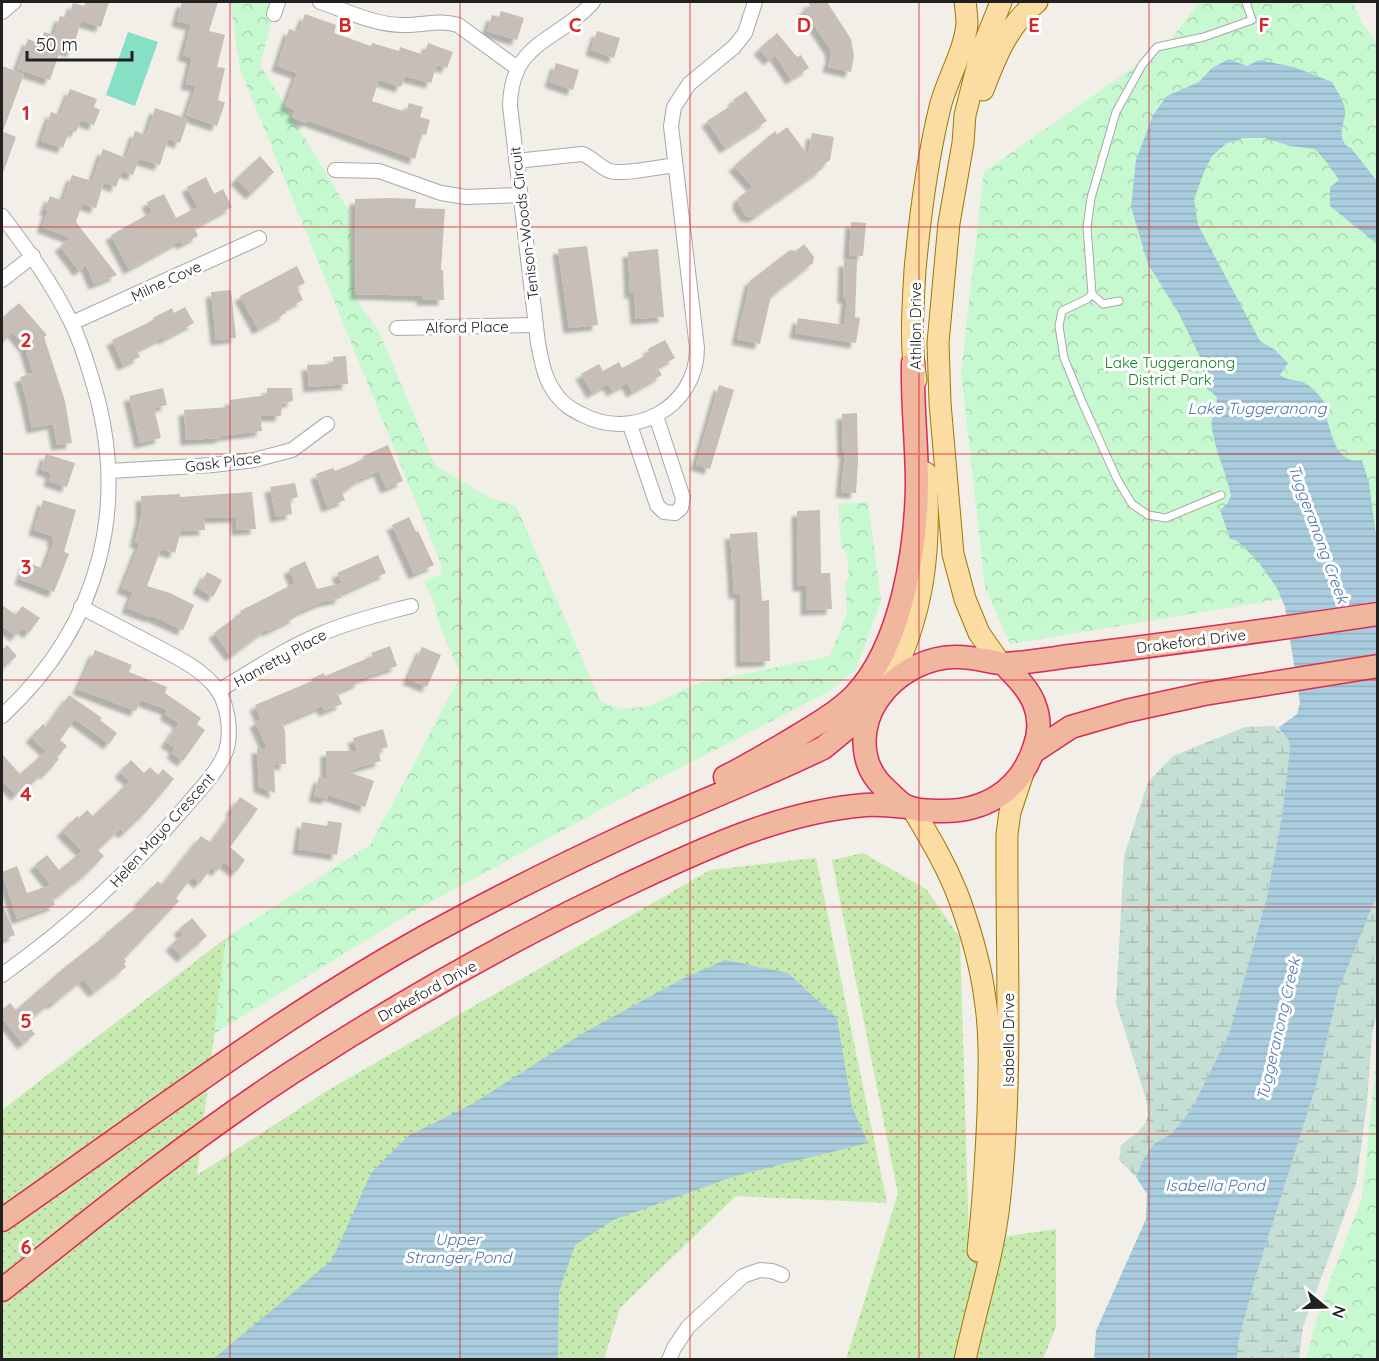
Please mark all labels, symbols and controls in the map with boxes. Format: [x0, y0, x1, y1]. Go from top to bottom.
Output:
text: B [338, 12, 352, 37]
text: C [569, 12, 582, 37]
text: D [797, 12, 811, 37]
text: E [1028, 12, 1040, 37]
text: F [1258, 12, 1270, 37]
scale bar [27, 24, 132, 62]
text: 50 m [36, 33, 78, 56]
text: 1 [22, 100, 30, 125]
street label: Tenison-Woods Circuit [505, 145, 543, 301]
street label: Milne Cove [128, 256, 204, 306]
street label: Athllon Drive [906, 282, 925, 370]
street label: Alford Place [425, 317, 509, 337]
text: 2 [20, 327, 32, 352]
park label: Lake Tuggeranong District Park [1105, 353, 1235, 389]
water label: Lake Tuggeranong [1187, 398, 1328, 418]
street label: Gask Place [184, 448, 262, 476]
water label: Tuggeranong Creek [1285, 462, 1354, 608]
text: 3 [21, 554, 31, 579]
street label: Hanretty Place [230, 625, 330, 691]
street label: Drakeford Drive [1135, 625, 1247, 657]
street label: Helen Mayo Crescent [106, 769, 218, 891]
text: 4 [20, 781, 32, 806]
water label: Tuggeranong Creek [1252, 954, 1305, 1103]
street label: Drakeford Drive [374, 956, 480, 1026]
street label: Isabella Drive [999, 993, 1018, 1087]
text: 5 [20, 1008, 32, 1033]
water label: Isabella Pond [1165, 1175, 1267, 1195]
water label: Upper Stranger Pond [405, 1229, 514, 1267]
text: 6 [20, 1234, 32, 1259]
north arrow [1295, 1277, 1355, 1337]
text: N [1328, 1303, 1351, 1321]

